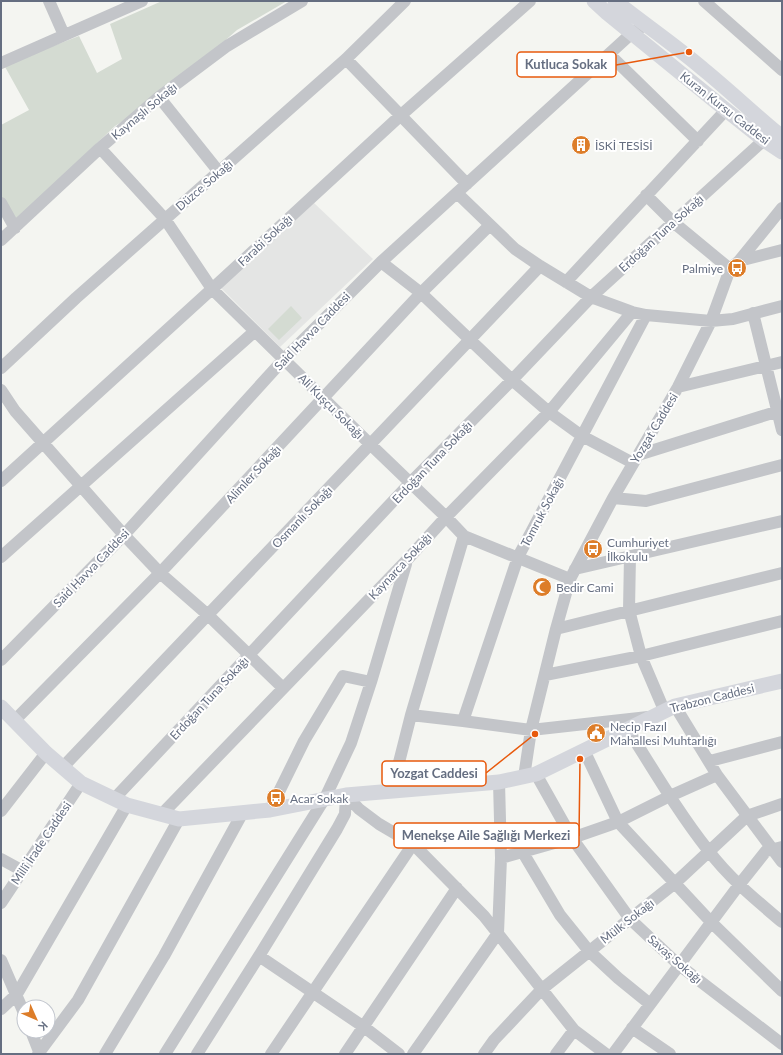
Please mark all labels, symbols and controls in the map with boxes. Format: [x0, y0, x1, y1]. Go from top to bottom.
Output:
callout: Kutluca Sokak [517, 52, 616, 77]
text: Kutluca Sokak [525, 56, 607, 72]
street label: Kuran Kursu Caddesi [677, 68, 773, 148]
street label: Kaynaşlı Sokağı [108, 79, 180, 143]
building icon: İSKİ TESİSİ [570, 134, 592, 156]
place label: İSKİ TESİSİ [595, 138, 653, 153]
street label: Düzce Sokağı [172, 156, 236, 214]
street label: Erdoğan Tuna Sokağı [616, 191, 706, 275]
street label: Farabi Sokağı [235, 211, 295, 269]
bus stop icon: Palmiye [726, 257, 748, 279]
place label: Palmiye [682, 261, 723, 276]
street label: Said Havva Caddesi [271, 289, 353, 373]
street label: Ali Kuşçu Sokağı [295, 370, 367, 442]
street label: Yozgat Caddesi [627, 390, 681, 466]
street label: Erdoğan Tuna Sokağı [389, 418, 475, 506]
street label: Alimler Sokağı [222, 442, 284, 506]
street label: Tomruk Sokağı [517, 474, 567, 550]
street label: Osmanlı Sokağı [269, 483, 335, 551]
street label: Said Havva Caddesi [50, 526, 132, 610]
street label: Kaynarca Sokağı [365, 529, 435, 603]
place label: Cumhuriyet İlkokulu [607, 535, 669, 564]
bus stop icon: Cumhuriyet İlkokulu [582, 538, 604, 560]
mosque icon: Bedir Cami [531, 576, 553, 598]
place label: Bedir Cami [556, 580, 614, 595]
street label: Erdoğan Tuna Sokağı [166, 653, 252, 743]
street label: Trabzon Caddesi [668, 680, 756, 716]
place label: Necip Fazıl Mahallesi Muhtarlığı [610, 719, 717, 748]
public building icon: Necip Fazıl Mahallesi Muhtarlığı [585, 722, 607, 744]
callout: Yozgat Caddesi [382, 761, 486, 786]
text: Yozgat Caddesi [389, 765, 478, 781]
bus stop icon: Acar Sokak [265, 787, 287, 809]
place label: Acar Sokak [290, 791, 349, 806]
street label: Millî İrade Caddesi [8, 798, 74, 887]
callout: Menekşe Aile Sağlığı Merkezi [394, 823, 579, 848]
text: Menekşe Aile Sağlığı Merkezi [402, 827, 570, 843]
street label: Mülk Sokağı [597, 895, 657, 947]
street label: Savaş Sokağı [645, 931, 705, 987]
north arrow [16, 999, 56, 1039]
text: K [36, 1019, 51, 1034]

